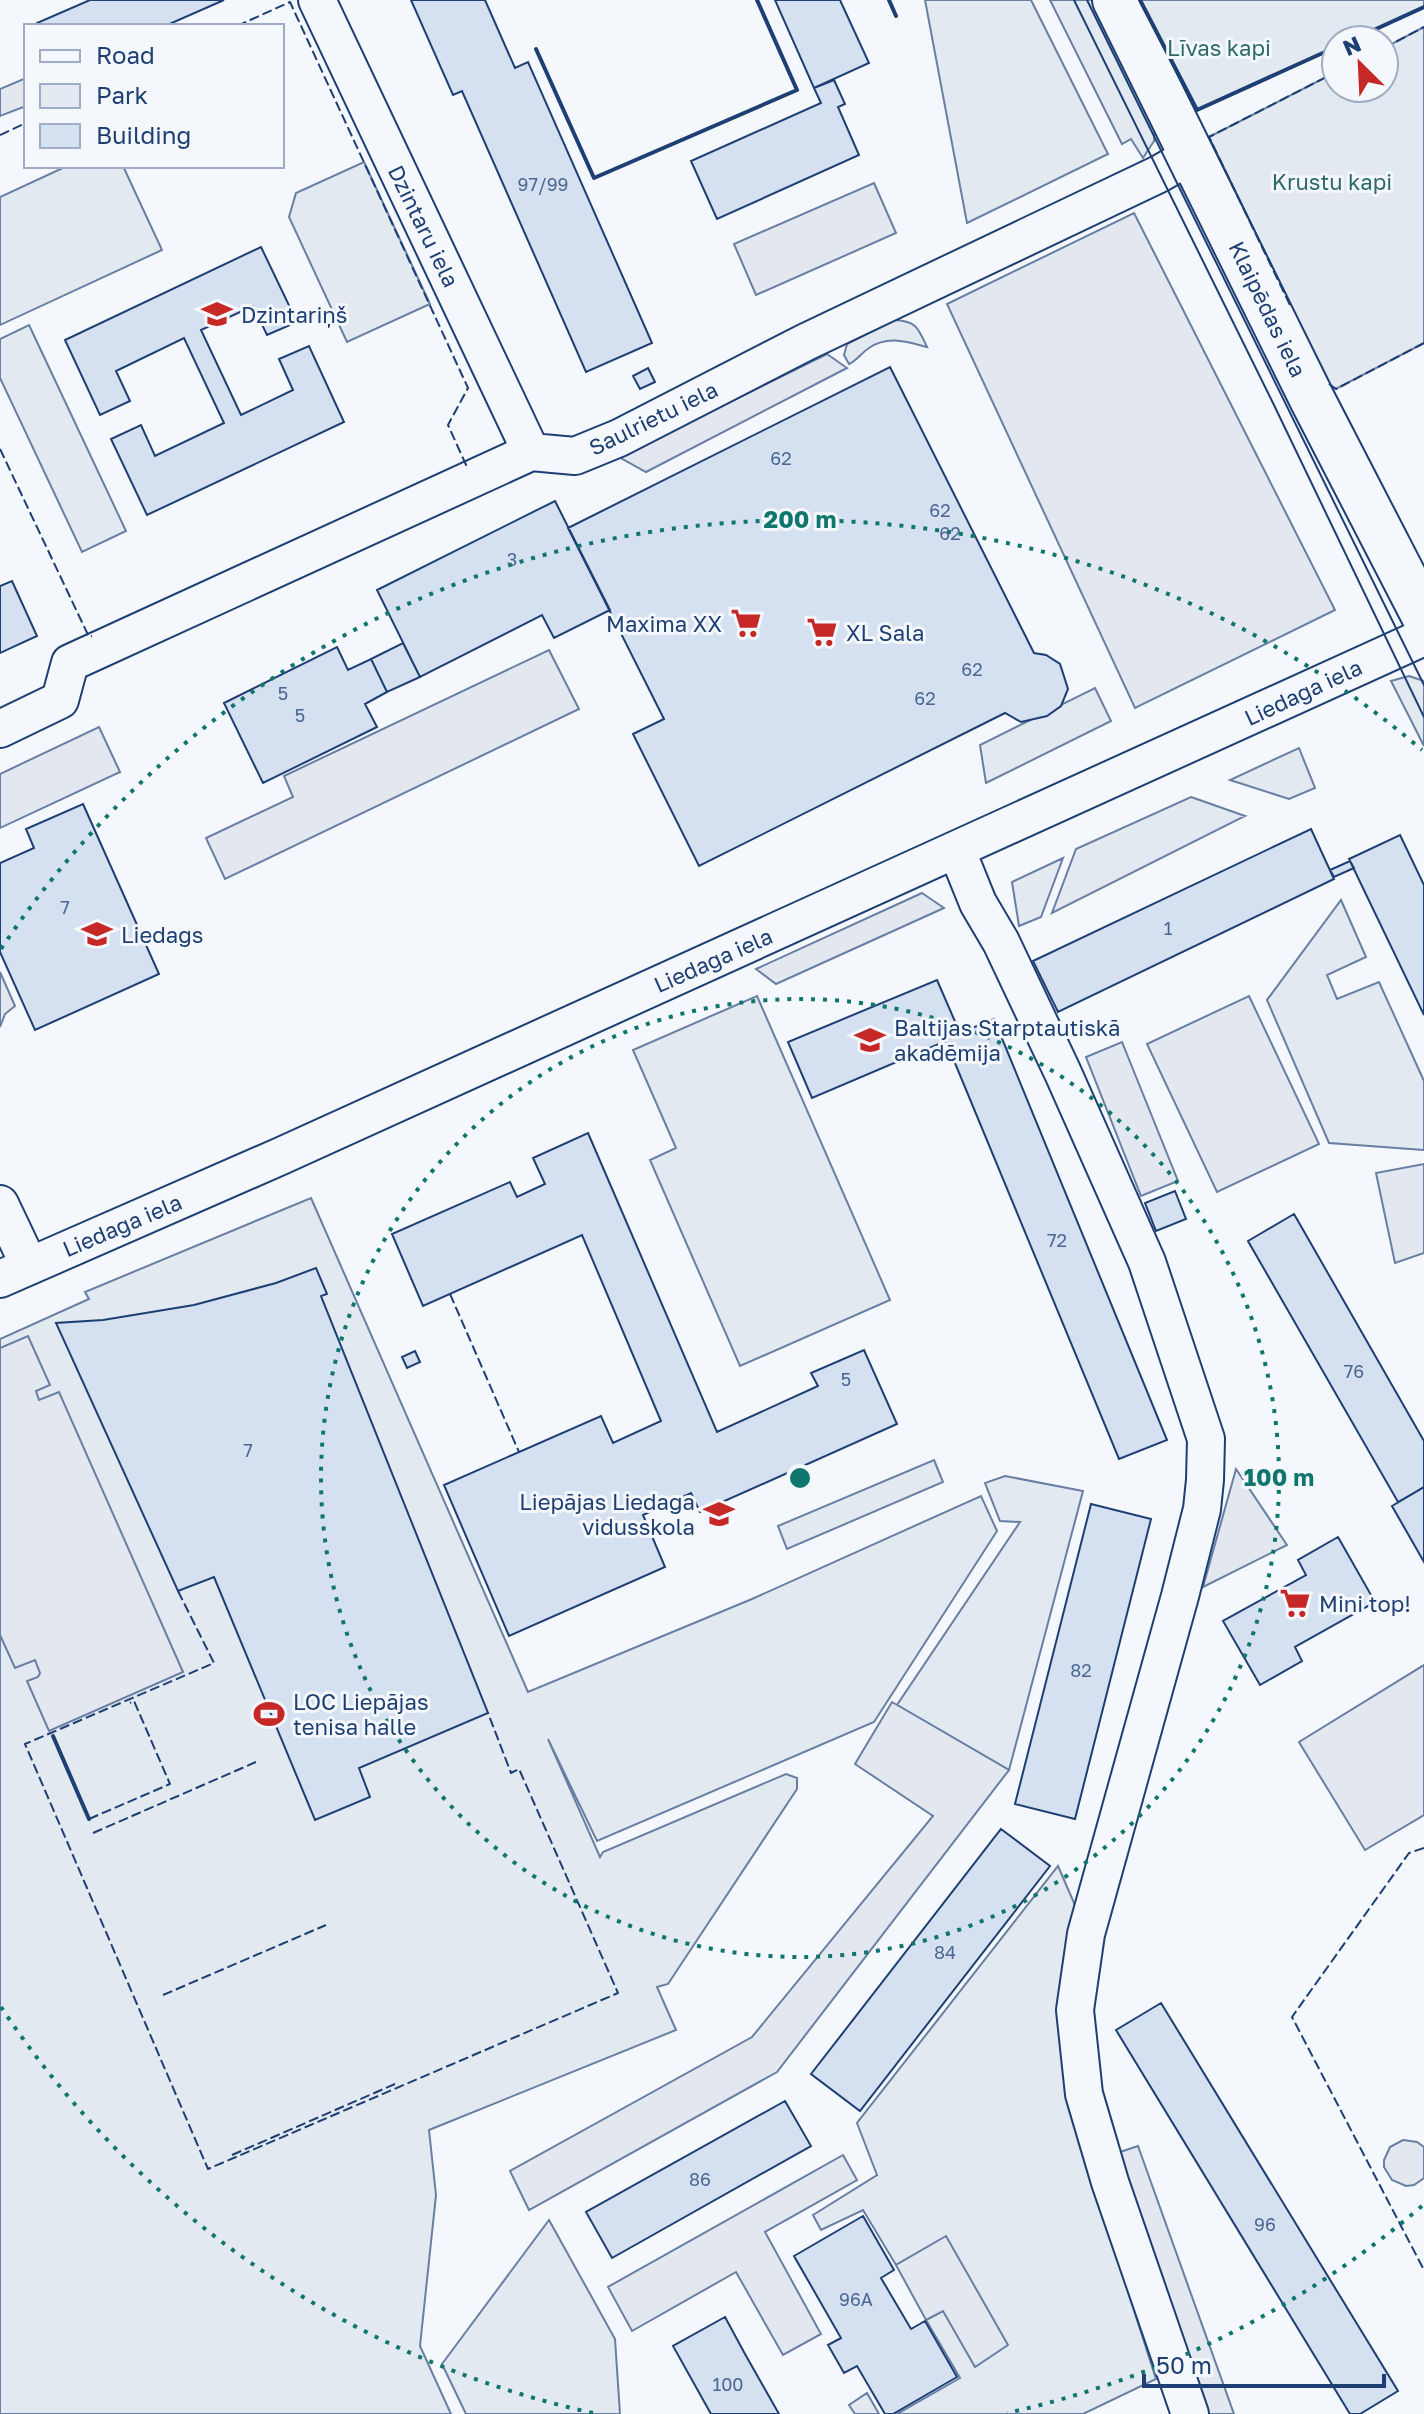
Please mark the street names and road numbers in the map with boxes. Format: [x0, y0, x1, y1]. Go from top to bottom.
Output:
street label: Dzintaru iela [383, 161, 465, 291]
street label: Klaipēdas iela [1223, 237, 1313, 381]
street label: Saulrietu iela [584, 375, 722, 461]
street label: Liedaga iela [1240, 653, 1366, 731]
street label: Liedaga iela [650, 922, 776, 998]
street label: Liedaga iela [58, 1188, 186, 1262]

